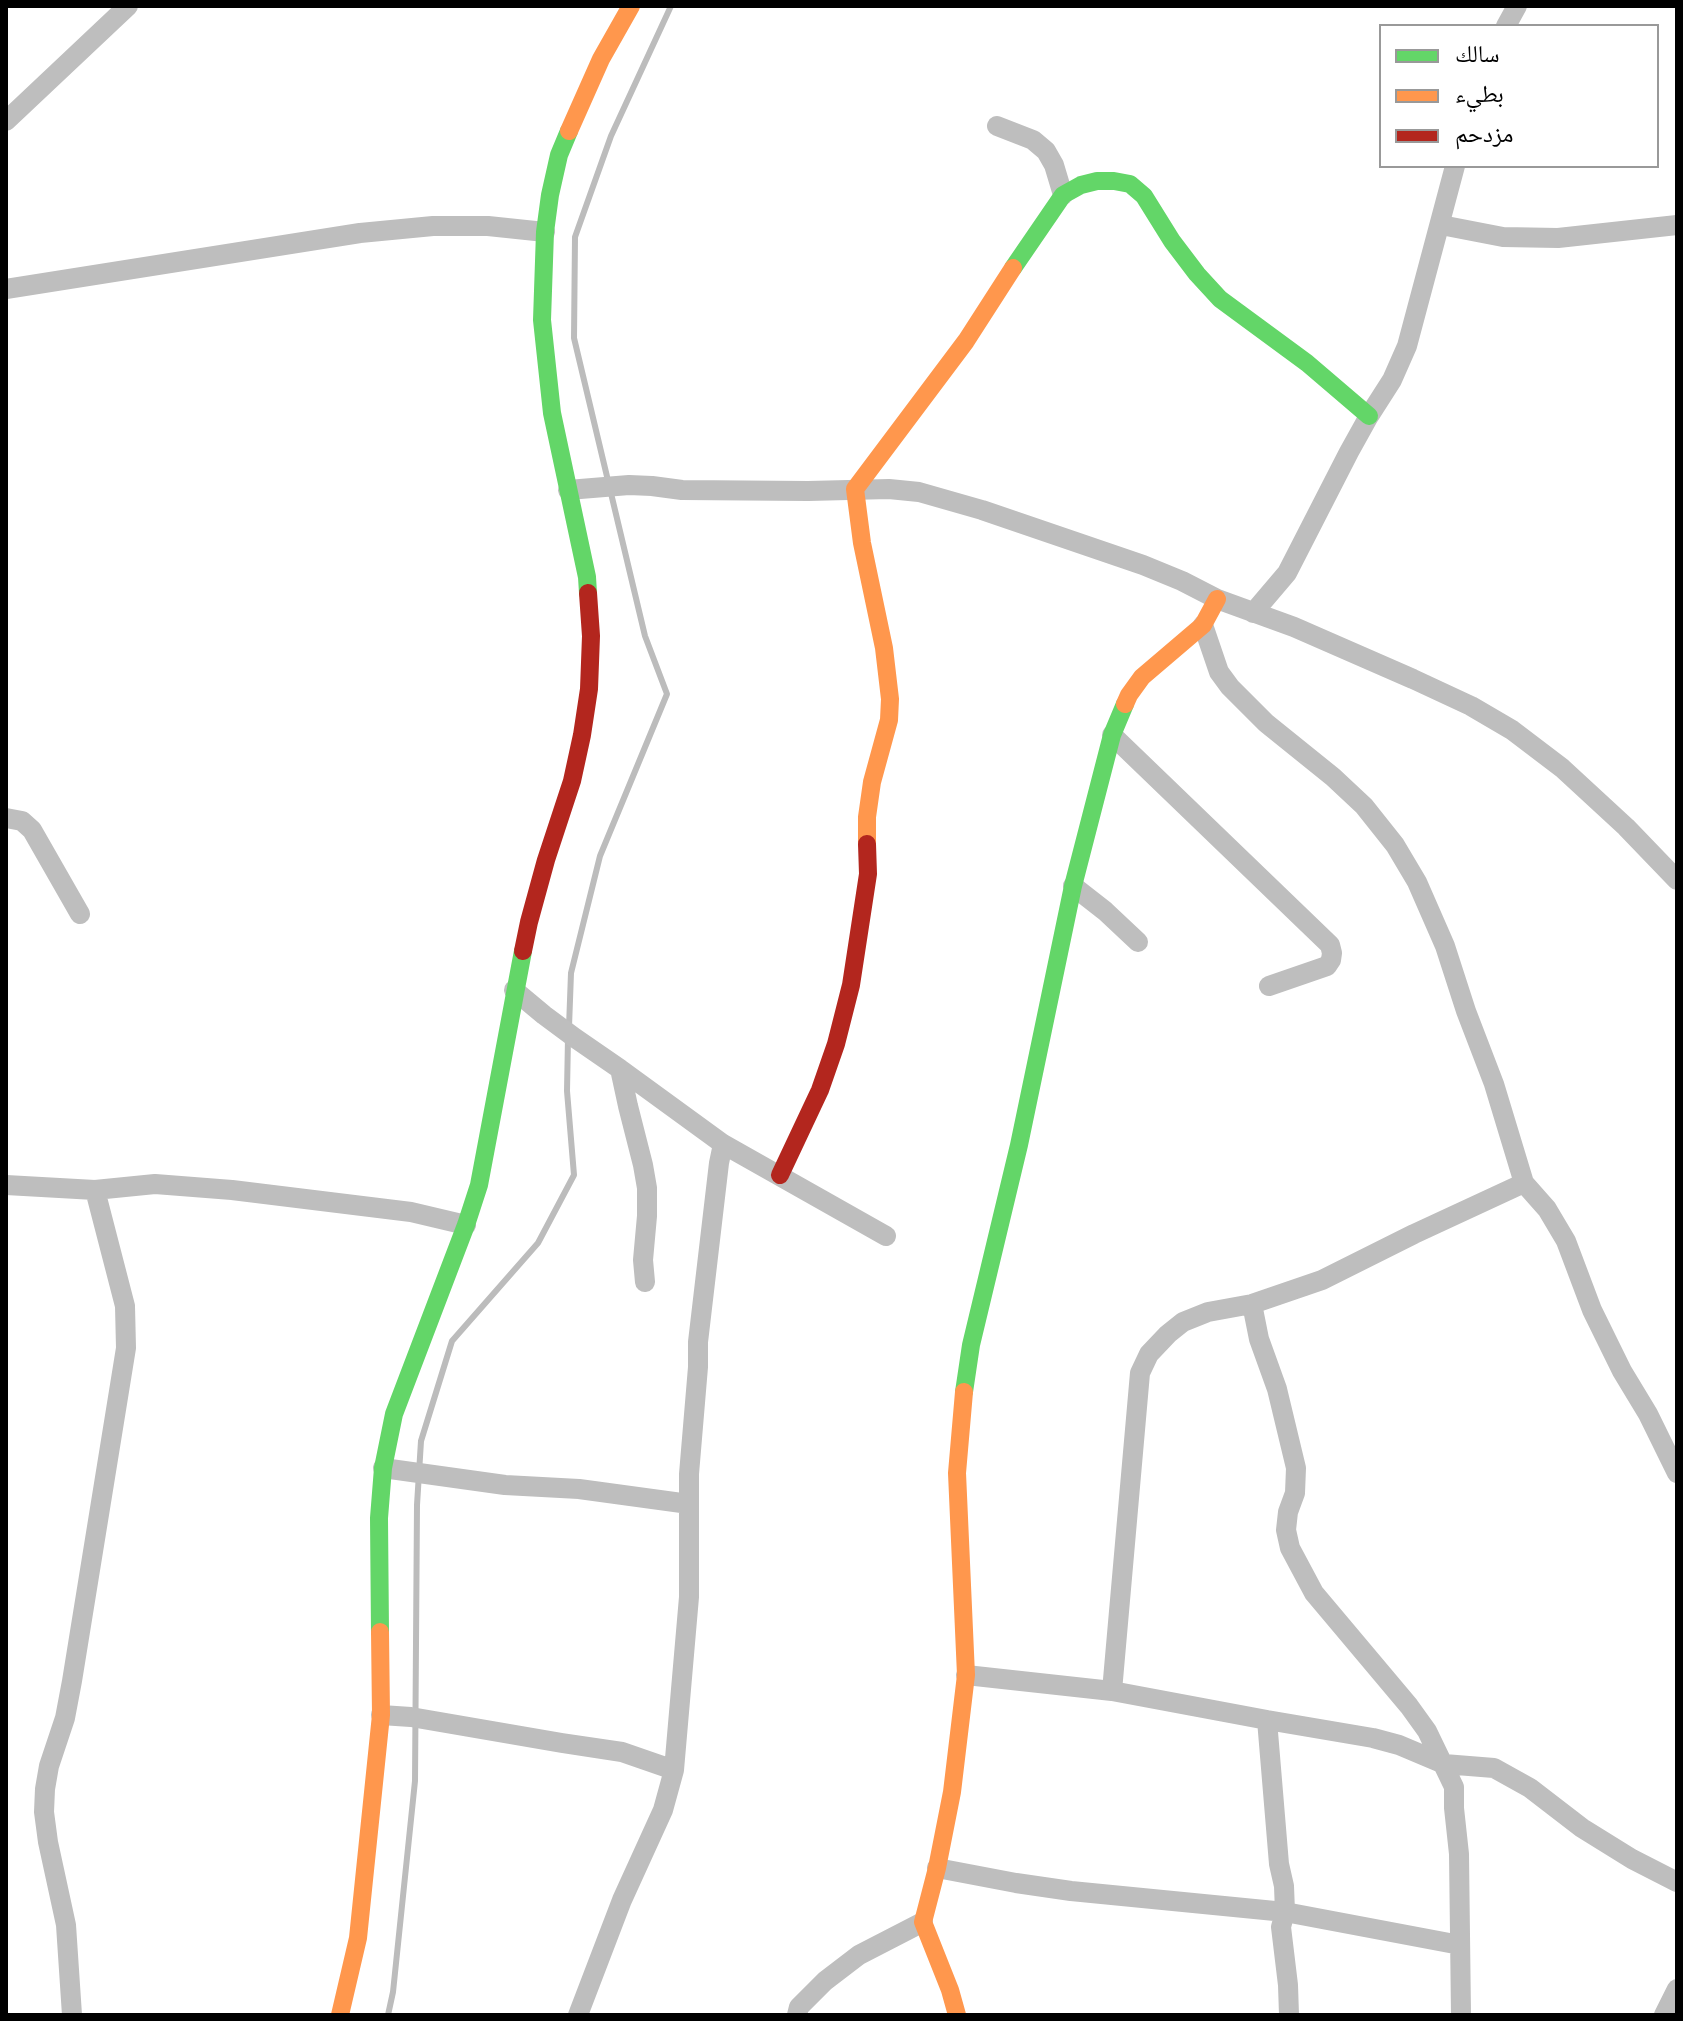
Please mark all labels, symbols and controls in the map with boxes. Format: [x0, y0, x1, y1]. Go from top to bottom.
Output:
legend [1379, 24, 1659, 168]
text: سالك [1455, 39, 1500, 67]
text: بطيء [1455, 79, 1504, 107]
text: مزدحم [1455, 119, 1514, 147]

